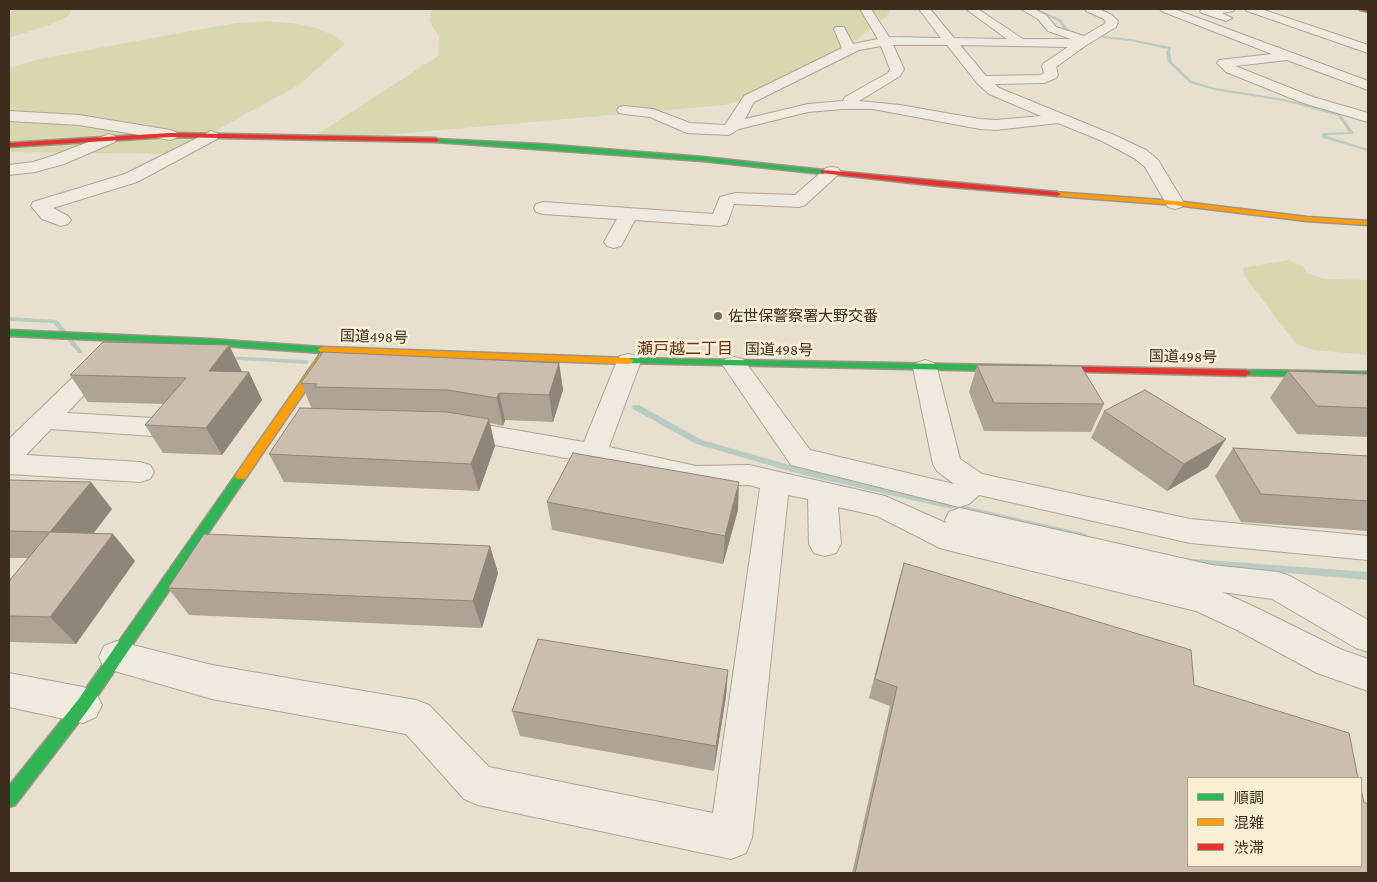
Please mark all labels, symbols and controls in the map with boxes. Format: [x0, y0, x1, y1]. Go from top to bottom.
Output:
place label: 佐世保警察署大野交番 [728, 307, 878, 325]
marker: 佐世保警察署大野交番 [712, 310, 724, 322]
street label: 国道498号 [340, 327, 408, 347]
district label: 瀬戸越二丁目 [637, 339, 733, 359]
street label: 国道498号 [745, 340, 813, 360]
street label: 国道498号 [1149, 347, 1217, 367]
legend [1187, 777, 1362, 867]
text: 順調 [1234, 790, 1264, 806]
text: 混雑 [1234, 815, 1264, 831]
text: 渋滞 [1234, 840, 1264, 856]

